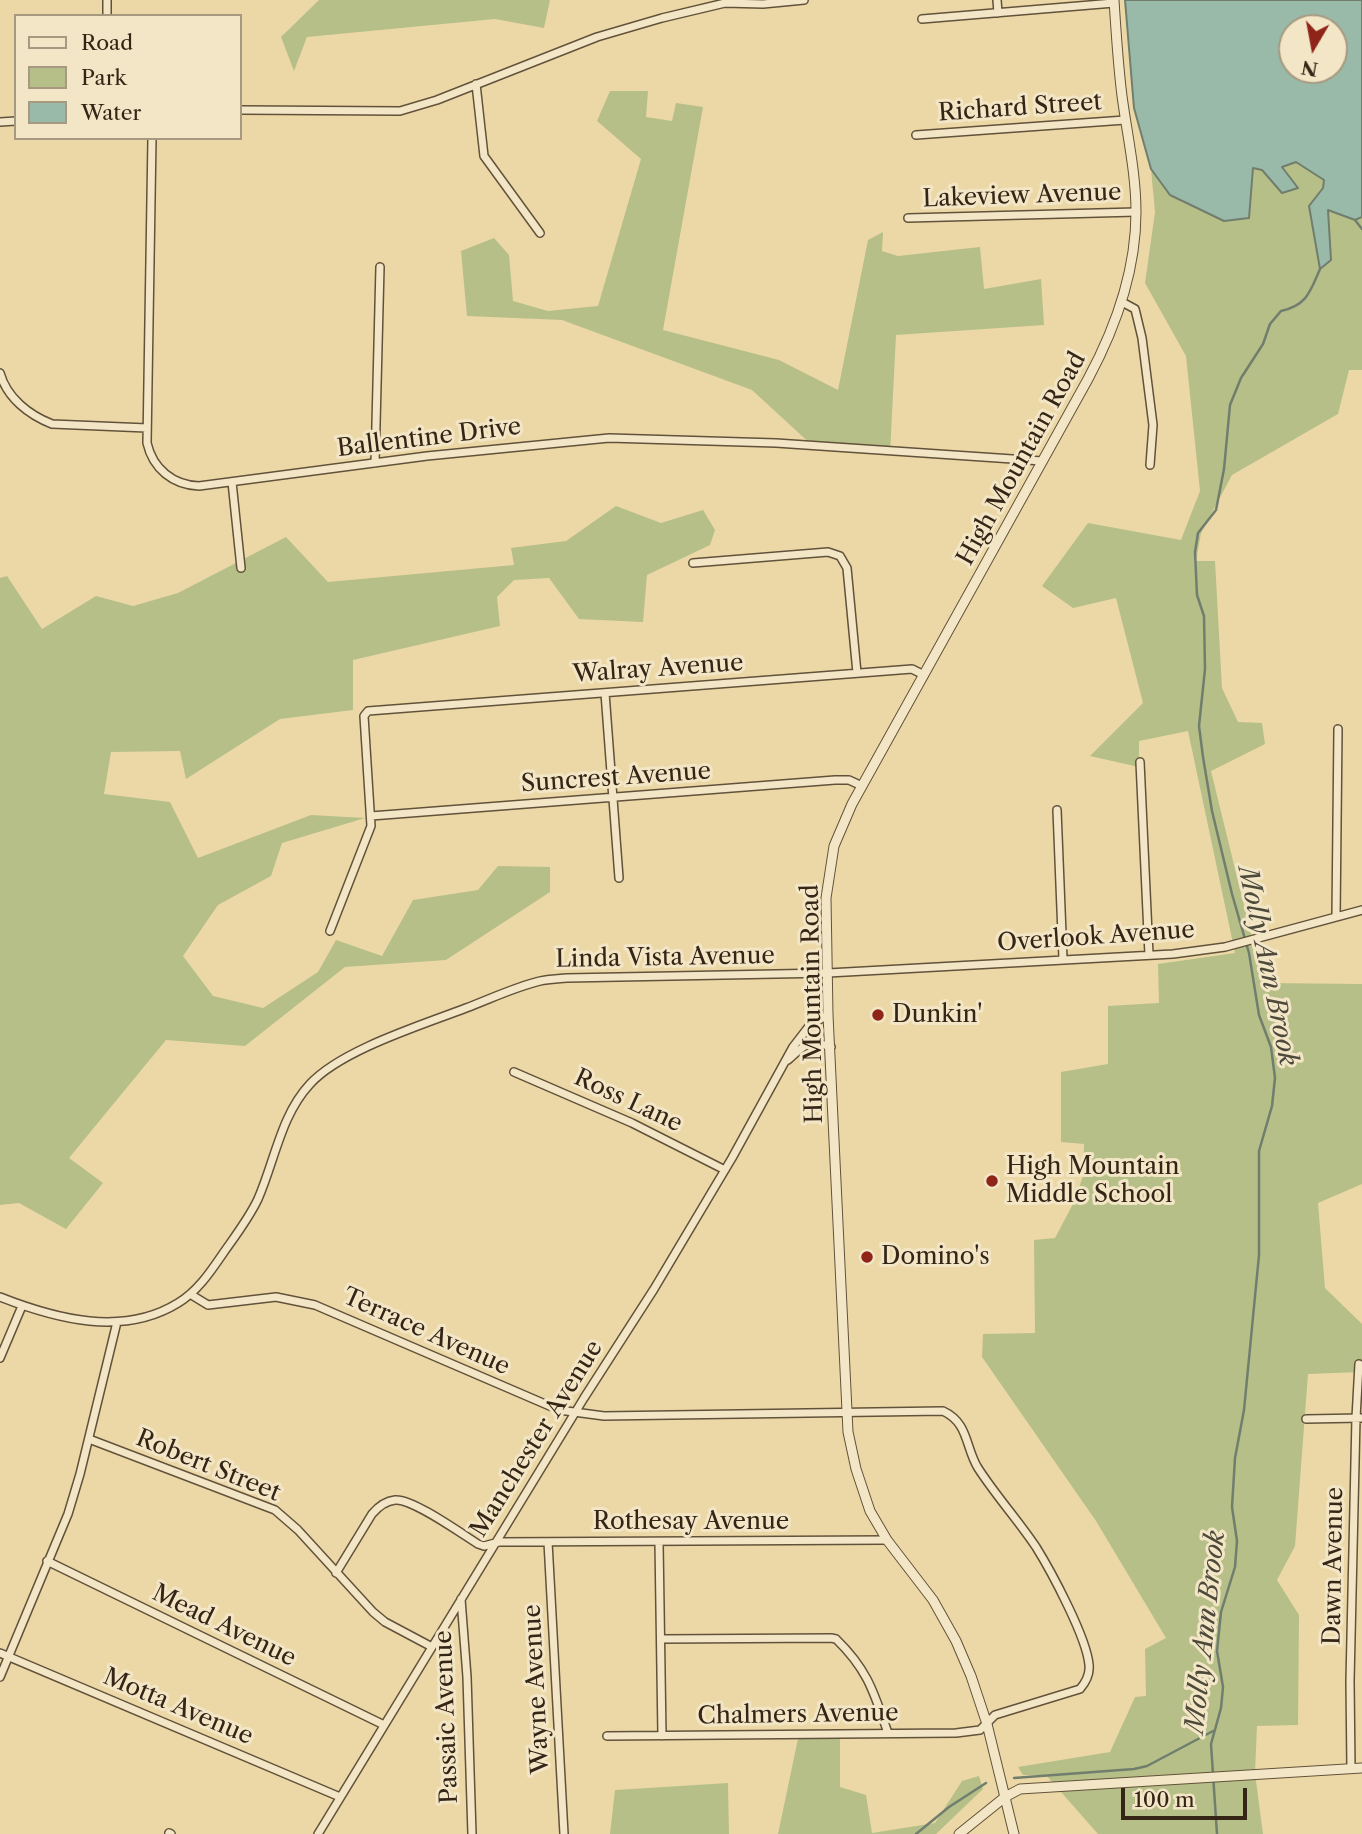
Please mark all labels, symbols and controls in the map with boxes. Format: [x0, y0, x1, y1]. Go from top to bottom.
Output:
legend [14, 14, 242, 140]
north arrow [1278, 14, 1348, 84]
text: Road [81, 30, 133, 55]
text: N [1299, 55, 1320, 81]
text: Park [81, 65, 127, 90]
street label: Richard Street [937, 88, 1103, 128]
text: Water [81, 100, 141, 125]
street label: Lakeview Avenue [922, 178, 1122, 214]
street label: High Mountain Road [951, 347, 1093, 571]
street label: Ballentine Drive [335, 412, 523, 464]
street label: Walray Avenue [572, 649, 744, 689]
street label: Suncrest Avenue [520, 757, 712, 799]
water label: Molly Ann Brook [1231, 863, 1303, 1069]
street label: High Mountain Road [797, 884, 829, 1124]
street label: Overlook Avenue [996, 916, 1196, 958]
street label: Linda Vista Avenue [555, 942, 775, 974]
place label: Dunkin' [892, 1001, 982, 1029]
marker: Dunkin' [870, 1007, 886, 1023]
street label: Ross Lane [569, 1063, 687, 1139]
place label: High Mountain Middle School [1006, 1153, 1180, 1209]
marker: High Mountain Middle School [984, 1173, 1000, 1189]
place label: Domino's [881, 1243, 990, 1271]
marker: Domino's [859, 1249, 875, 1265]
street label: Terrace Avenue [338, 1282, 514, 1382]
street label: Manchester Avenue [465, 1335, 609, 1543]
street label: Robert Street [132, 1424, 284, 1508]
street label: Dawn Avenue [1318, 1487, 1350, 1645]
street label: Rothesay Avenue [593, 1508, 789, 1536]
water label: Molly Ann Brook [1180, 1529, 1232, 1735]
street label: Mead Avenue [148, 1579, 300, 1673]
street label: Wayne Avenue [518, 1603, 556, 1775]
street label: Passaic Avenue [430, 1630, 464, 1804]
street label: Motta Avenue [99, 1663, 257, 1751]
street label: Chalmers Avenue [697, 1699, 899, 1731]
scale bar [1124, 1774, 1250, 1818]
text: 100 m [1134, 1787, 1195, 1812]

